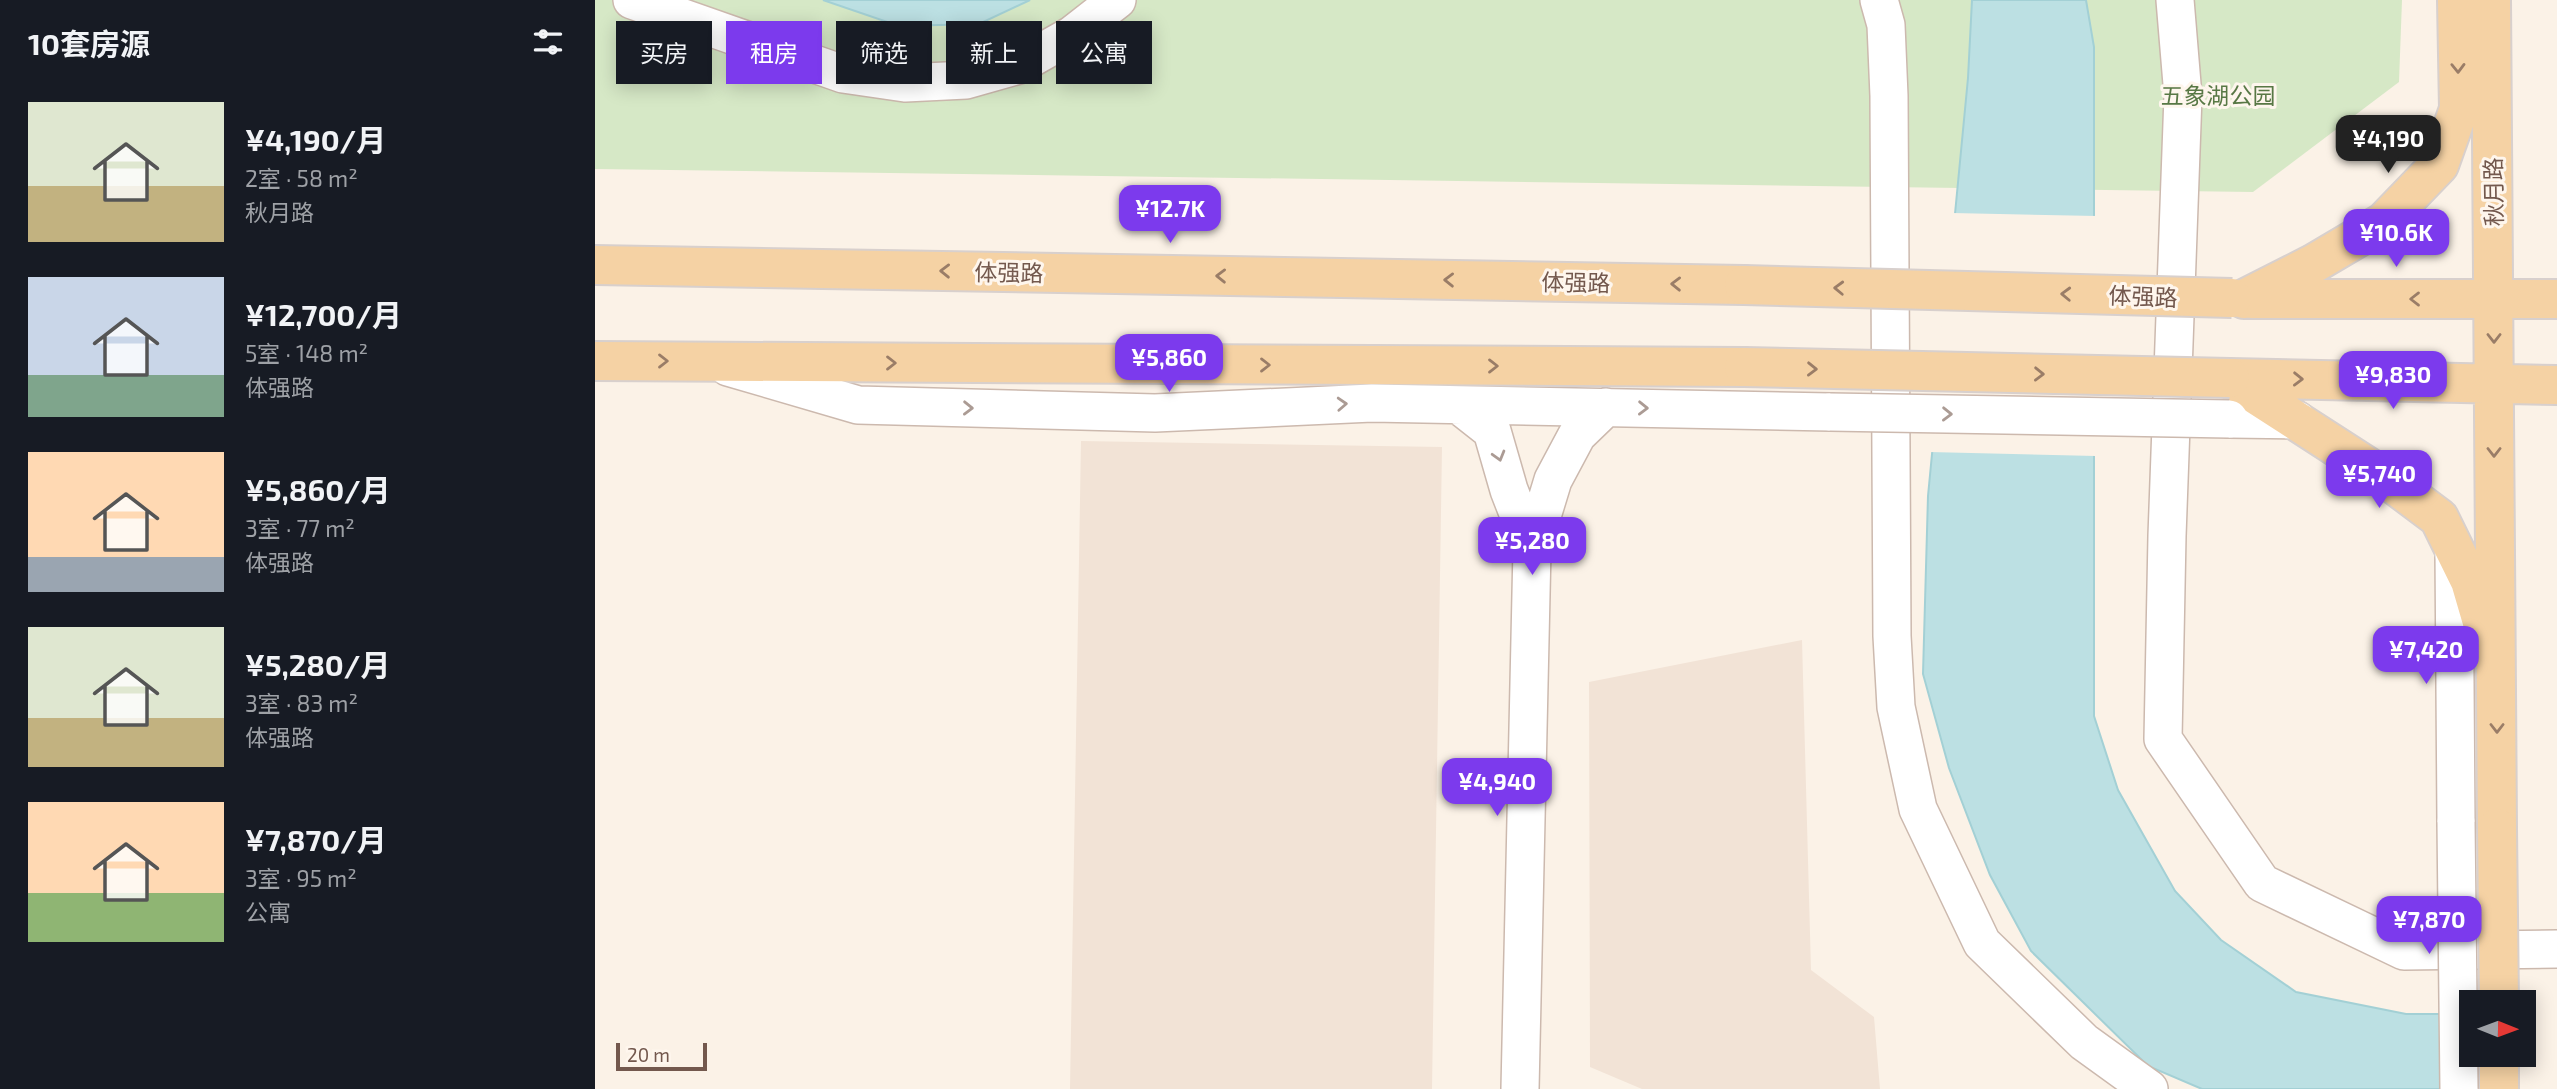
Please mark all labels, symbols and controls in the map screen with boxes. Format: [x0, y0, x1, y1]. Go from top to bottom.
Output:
chip: 买房 [616, 21, 712, 84]
chip: 租房 [726, 21, 822, 84]
chip: 筛选 [836, 21, 932, 84]
chip: 新上 [946, 21, 1042, 84]
chip: 公寓 [1056, 21, 1152, 84]
icon: filters [529, 23, 567, 61]
text: 10套房源 [28, 25, 150, 61]
one-way arrow [2450, 63, 2466, 74]
park label: 五象湖公园 [2161, 81, 2276, 109]
pin: ¥4,190 [2331, 116, 2445, 175]
text: ¥4,190/月 [245, 121, 386, 157]
text: ¥4,190 [2352, 124, 2424, 152]
icon: home [84, 130, 168, 214]
street label: 秋月路 [2478, 157, 2508, 227]
text: 2室 · 58 m² [245, 164, 358, 192]
pin: ¥12.7K [1113, 186, 1227, 245]
text: ¥12.7K [1135, 194, 1205, 222]
text: 秋月路 [245, 198, 314, 226]
pin: ¥10.6K [2339, 210, 2453, 269]
text: ¥10.6K [2359, 218, 2433, 246]
street label: 体强路 [974, 257, 1044, 287]
one-way arrow [939, 263, 950, 279]
street label: 体强路 [1541, 267, 1611, 297]
one-way arrow [1216, 268, 1226, 284]
one-way arrow [1443, 272, 1454, 288]
one-way arrow [1671, 276, 1681, 292]
one-way arrow [1833, 280, 1844, 295]
street label: 体强路 [2108, 281, 2178, 311]
one-way arrow [2060, 286, 2071, 301]
one-way arrow [2410, 291, 2420, 307]
text: ¥12,700/月 [245, 296, 402, 332]
icon: home [84, 305, 168, 389]
one-way arrow [2486, 333, 2502, 343]
pin: ¥5,860 [1112, 334, 1226, 394]
text: 5室 · 148 m² [245, 339, 368, 367]
text: ¥5,860 [1131, 343, 1207, 371]
pin: ¥9,830 [2336, 352, 2450, 411]
one-way arrow [658, 353, 669, 369]
one-way arrow [885, 355, 896, 370]
one-way arrow [1260, 357, 1271, 373]
one-way arrow [1488, 358, 1498, 374]
text: ¥9,830 [2355, 360, 2431, 388]
one-way arrow [1807, 361, 1818, 377]
one-way arrow [2034, 366, 2045, 381]
one-way arrow [2293, 371, 2304, 387]
text: 体强路 [245, 373, 314, 401]
one-way arrow [1337, 397, 1348, 412]
one-way arrow [963, 400, 974, 416]
one-way arrow [1638, 400, 1649, 416]
one-way arrow [1943, 406, 1953, 422]
one-way arrow [2487, 446, 2502, 457]
one-way arrow [1491, 450, 1506, 462]
pin: ¥5,740 [2322, 450, 2436, 510]
text: ¥5,740 [2342, 459, 2416, 487]
text: ¥5,860/月 [245, 471, 391, 507]
icon: home [84, 480, 168, 564]
text: 3室 · 77 m² [245, 514, 355, 542]
pin: ¥5,280 [1475, 518, 1589, 577]
text: ¥5,280 [1494, 526, 1570, 554]
text: 体强路 [245, 548, 314, 576]
pin: ¥7,420 [2369, 626, 2483, 686]
text: ¥7,420 [2389, 635, 2463, 663]
text: ¥5,280/月 [245, 646, 390, 682]
icon: home [84, 655, 168, 739]
text: 3室 · 83 m² [245, 689, 358, 717]
text: 体强路 [245, 723, 314, 751]
one-way arrow [2489, 723, 2504, 734]
pin: ¥4,940 [1440, 758, 1554, 818]
text: ¥4,940 [1458, 767, 1536, 795]
text: ¥7,870/月 [245, 821, 387, 857]
icon: home [84, 830, 168, 914]
text: 3室 · 95 m² [245, 864, 357, 892]
pin: ¥7,870 [2372, 897, 2486, 956]
text: 公寓 [245, 898, 291, 926]
text: ¥7,870 [2392, 905, 2466, 933]
north arrow [2459, 990, 2536, 1068]
map controls [2459, 990, 2536, 1067]
scale bar [616, 1040, 707, 1072]
text: 20 m [627, 1043, 670, 1066]

